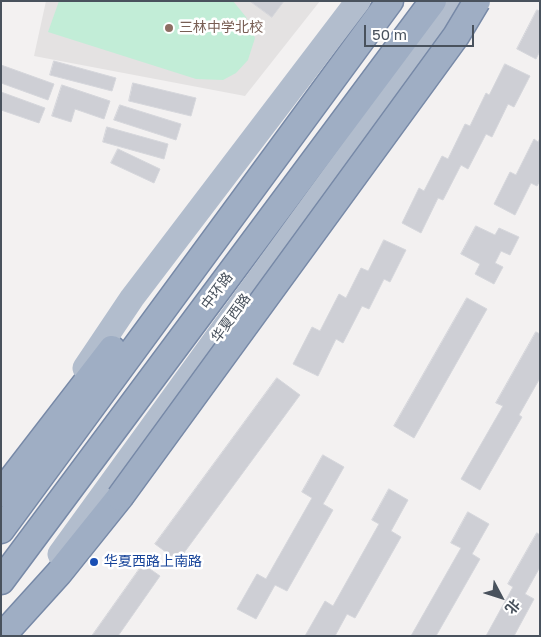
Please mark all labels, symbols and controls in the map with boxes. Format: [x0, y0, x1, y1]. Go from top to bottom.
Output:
scale bar [366, 15, 476, 47]
place label: 三林中学北校 [179, 20, 263, 36]
marker: 三林中学北校 [163, 22, 175, 34]
text: 50 m [372, 25, 407, 43]
street label: 中环路 [198, 269, 236, 313]
street label: 华夏西路 [208, 290, 254, 346]
place label: 华夏西路上南路 [104, 554, 202, 570]
marker: 华夏西路上南路 [88, 556, 100, 568]
north arrow [476, 572, 526, 622]
text: 北 [502, 596, 524, 618]

